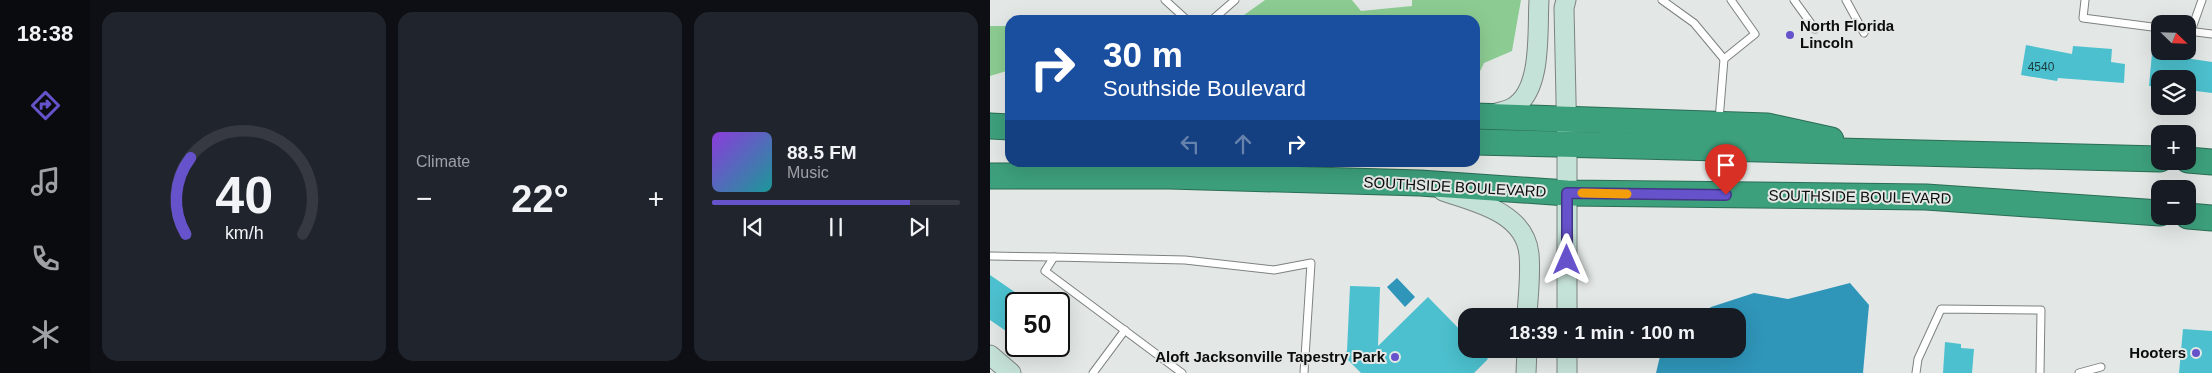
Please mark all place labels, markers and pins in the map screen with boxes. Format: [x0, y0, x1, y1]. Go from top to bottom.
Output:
place label: North Florida Lincoln [1800, 17, 1895, 51]
marker: North Florida Lincoln [1784, 29, 1796, 41]
pin [1705, 144, 1747, 195]
place label: Hooters [2129, 344, 2186, 361]
marker: Hooters [2190, 347, 2202, 359]
place label: Aloft Jacksonville Tapestry Park [1155, 348, 1386, 365]
marker: Aloft Jacksonville Tapestry Park [1389, 351, 1401, 363]

